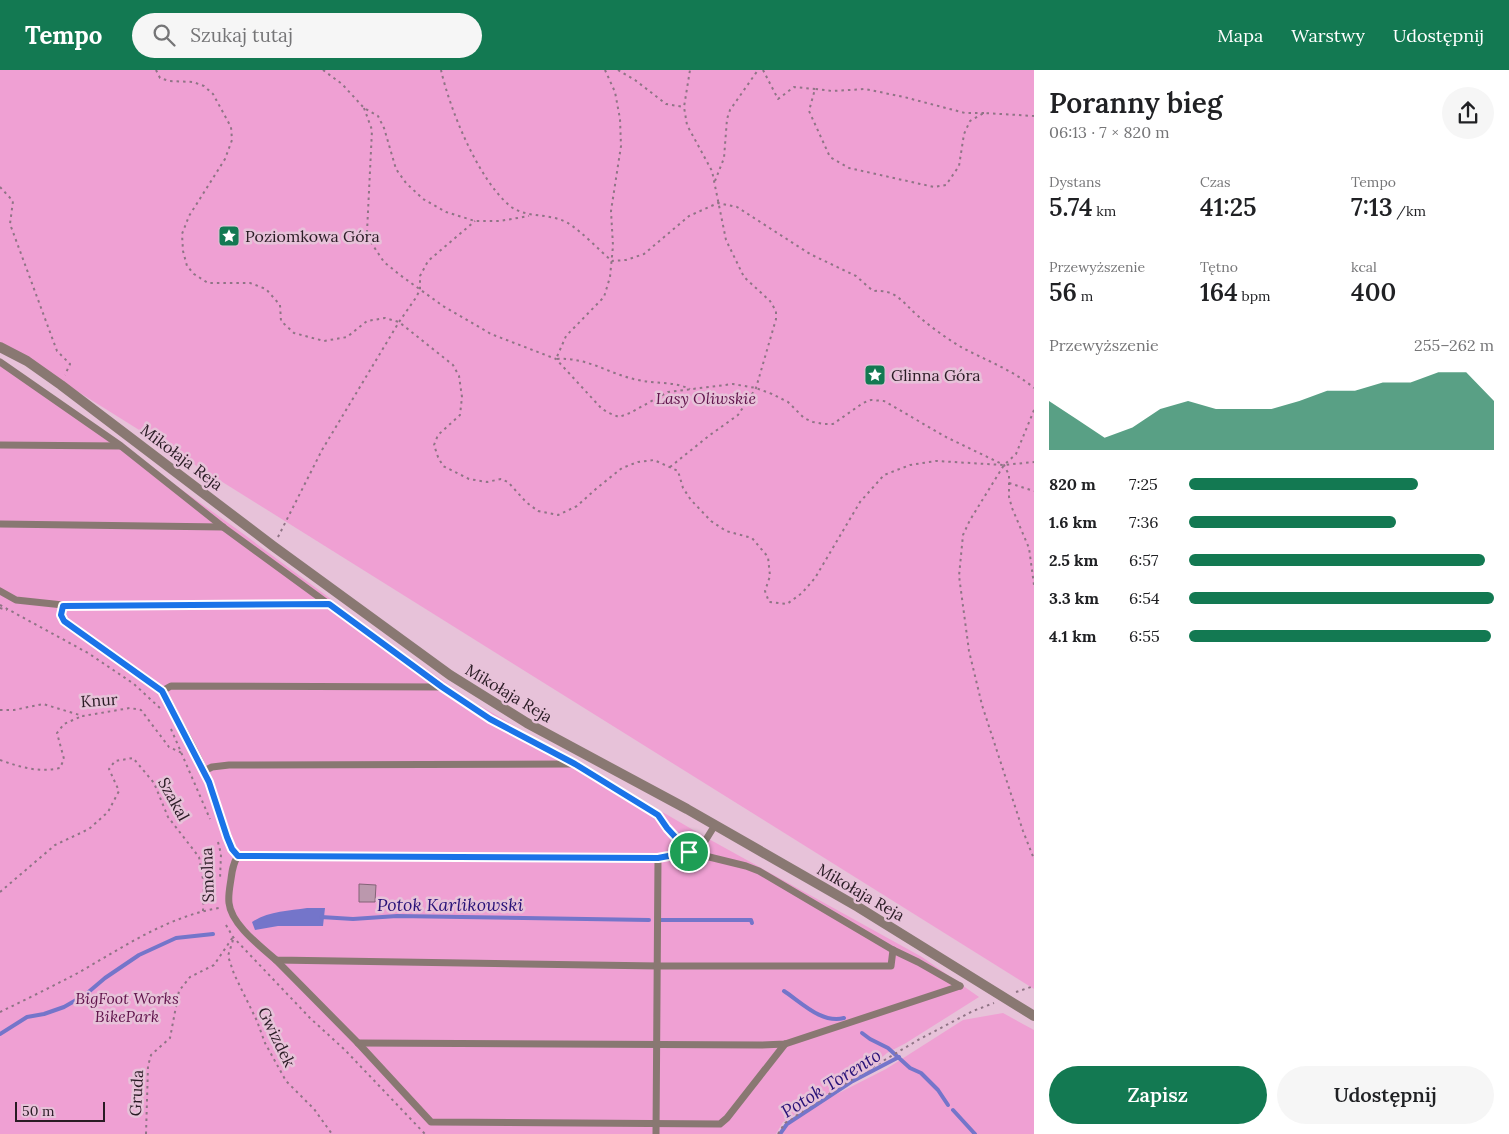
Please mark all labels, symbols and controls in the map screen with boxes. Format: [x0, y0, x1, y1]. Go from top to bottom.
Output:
search box [132, 13, 482, 58]
text: Tempo [25, 20, 102, 51]
icon: search [150, 21, 178, 49]
text: Szukaj tutaj [190, 23, 293, 47]
text: Mapa [1217, 24, 1263, 47]
text: Warstwy [1291, 24, 1365, 47]
text: Udostępnij [1393, 24, 1484, 47]
text: Poranny bieg [1049, 85, 1223, 121]
button: share [1442, 87, 1494, 139]
text: 06:13 · 7 × 820 m [1049, 122, 1170, 142]
text: Dystans [1049, 173, 1101, 191]
text: Czas [1200, 173, 1231, 191]
text: Tempo [1351, 173, 1396, 191]
text: 5.74 [1049, 191, 1093, 223]
text: 41:25 [1200, 191, 1257, 223]
text: 7:13 [1351, 191, 1393, 223]
text: km [1093, 202, 1116, 220]
text: /km [1393, 202, 1426, 220]
place icon: Poziomkowa Góra [217, 224, 241, 248]
place label: Poziomkowa Góra [245, 226, 380, 246]
text: Przewyższenie [1049, 258, 1145, 276]
text: Tętno [1200, 258, 1238, 276]
text: kcal [1351, 258, 1377, 276]
text: 56 [1049, 276, 1077, 308]
text: 164 [1200, 276, 1238, 308]
text: 400 [1351, 276, 1396, 308]
text: m [1077, 287, 1093, 305]
text: bpm [1238, 287, 1271, 305]
text: Przewyższenie [1049, 335, 1159, 355]
text: 255–262 m [1414, 335, 1494, 355]
place icon: Glinna Góra [863, 363, 887, 387]
place label: Glinna Góra [891, 365, 981, 385]
park label: Lasy Oliwskie [656, 388, 757, 408]
street label: Mikołaja Reja [137, 420, 227, 494]
text: 820 m [1049, 474, 1096, 494]
text: 7:25 [1129, 474, 1158, 494]
text: 1.6 km [1049, 512, 1097, 532]
text: 7:36 [1129, 512, 1159, 532]
text: 2.5 km [1049, 550, 1098, 570]
text: 6:57 [1129, 550, 1158, 570]
text: 3.3 km [1049, 588, 1099, 608]
text: 6:54 [1129, 588, 1160, 608]
text: 4.1 km [1049, 626, 1096, 646]
text: 6:55 [1129, 626, 1160, 646]
street label: Mikołaja Reja [462, 659, 556, 727]
street label: Knur [80, 689, 118, 711]
street label: Szakal [154, 774, 194, 824]
pin [668, 831, 710, 873]
icon: arrive [675, 838, 703, 866]
street label: Smolna [196, 847, 218, 903]
street label: Mikołaja Reja [814, 859, 908, 925]
water label: Potok Karlikowski [377, 893, 524, 916]
park label: BigFoot Works BikePark [75, 988, 179, 1026]
street label: Gwizdek [254, 1004, 300, 1071]
water label: Potok Torento [777, 1043, 885, 1123]
button: Zapisz [1049, 1066, 1267, 1124]
button: Udostępnij [1277, 1066, 1494, 1124]
street label: Gruda [125, 1069, 147, 1117]
scale bar [15, 1099, 105, 1122]
text: 50 m [22, 1102, 55, 1120]

